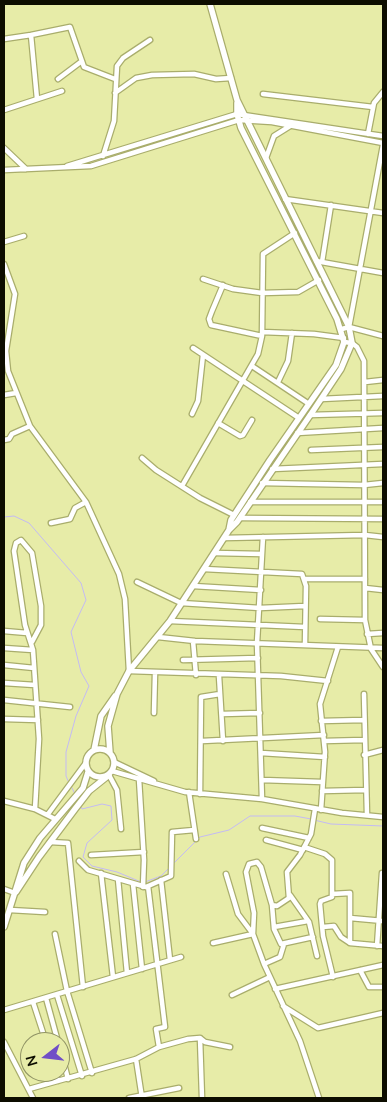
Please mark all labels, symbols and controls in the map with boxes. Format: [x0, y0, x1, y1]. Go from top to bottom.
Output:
north arrow [20, 1032, 70, 1082]
text: N [21, 1053, 42, 1068]

